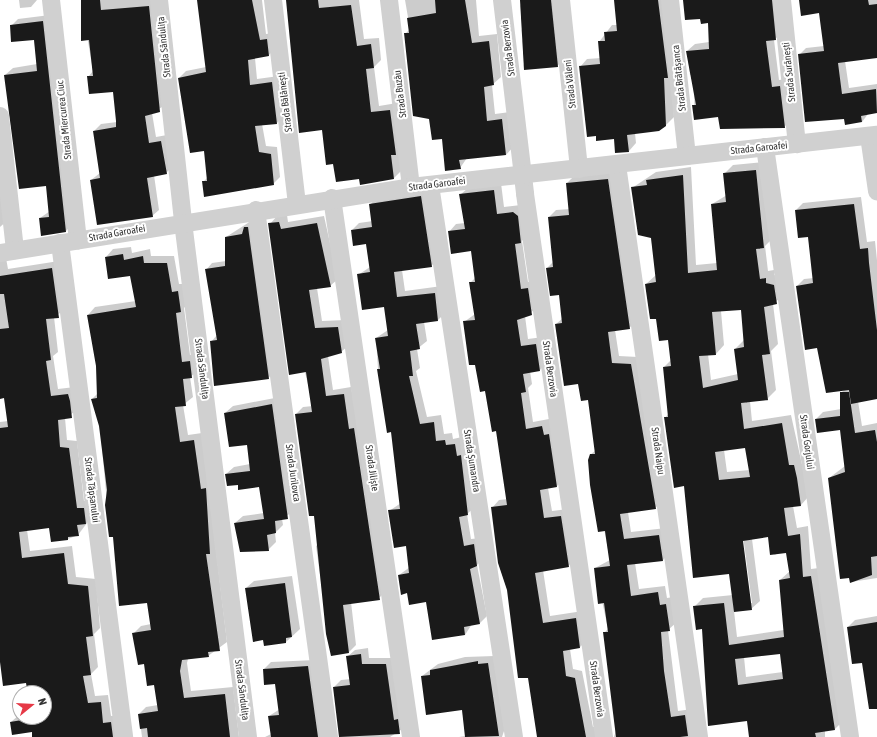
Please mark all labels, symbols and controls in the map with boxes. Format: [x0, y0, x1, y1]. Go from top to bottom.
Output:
street label: Strada Săndulița [155, 16, 173, 78]
street label: Strada Berzovia [499, 19, 517, 77]
street label: Strada Surănești [780, 42, 798, 102]
street label: Strada Brătășanca [670, 44, 688, 112]
street label: Strada Văleni [561, 59, 579, 109]
street label: Strada Buzău [391, 70, 409, 118]
street label: Strada Bălănești [275, 71, 295, 133]
street label: Strada Miercurea Ciuc [54, 80, 74, 160]
street label: Strada Garoafei [730, 139, 788, 157]
street label: Strada Garoafei [408, 175, 466, 193]
street label: Strada Garoafei [88, 222, 146, 244]
street label: Strada Săndulița [192, 338, 212, 400]
street label: Strada Berzovia [540, 340, 560, 398]
street label: Strada Gorjului [797, 414, 817, 470]
street label: Strada Naipu [649, 427, 667, 475]
street label: Strada Șumandra [461, 429, 483, 493]
street label: Strada Jurilovca [283, 443, 303, 503]
street label: Strada Jiliște [363, 444, 381, 492]
street label: Strada Tăpșanului [82, 457, 102, 523]
street label: Strada Săndulița [232, 659, 252, 721]
street label: Strada Berzovia [587, 660, 607, 718]
north arrow [12, 685, 52, 725]
text: N [36, 697, 49, 707]

